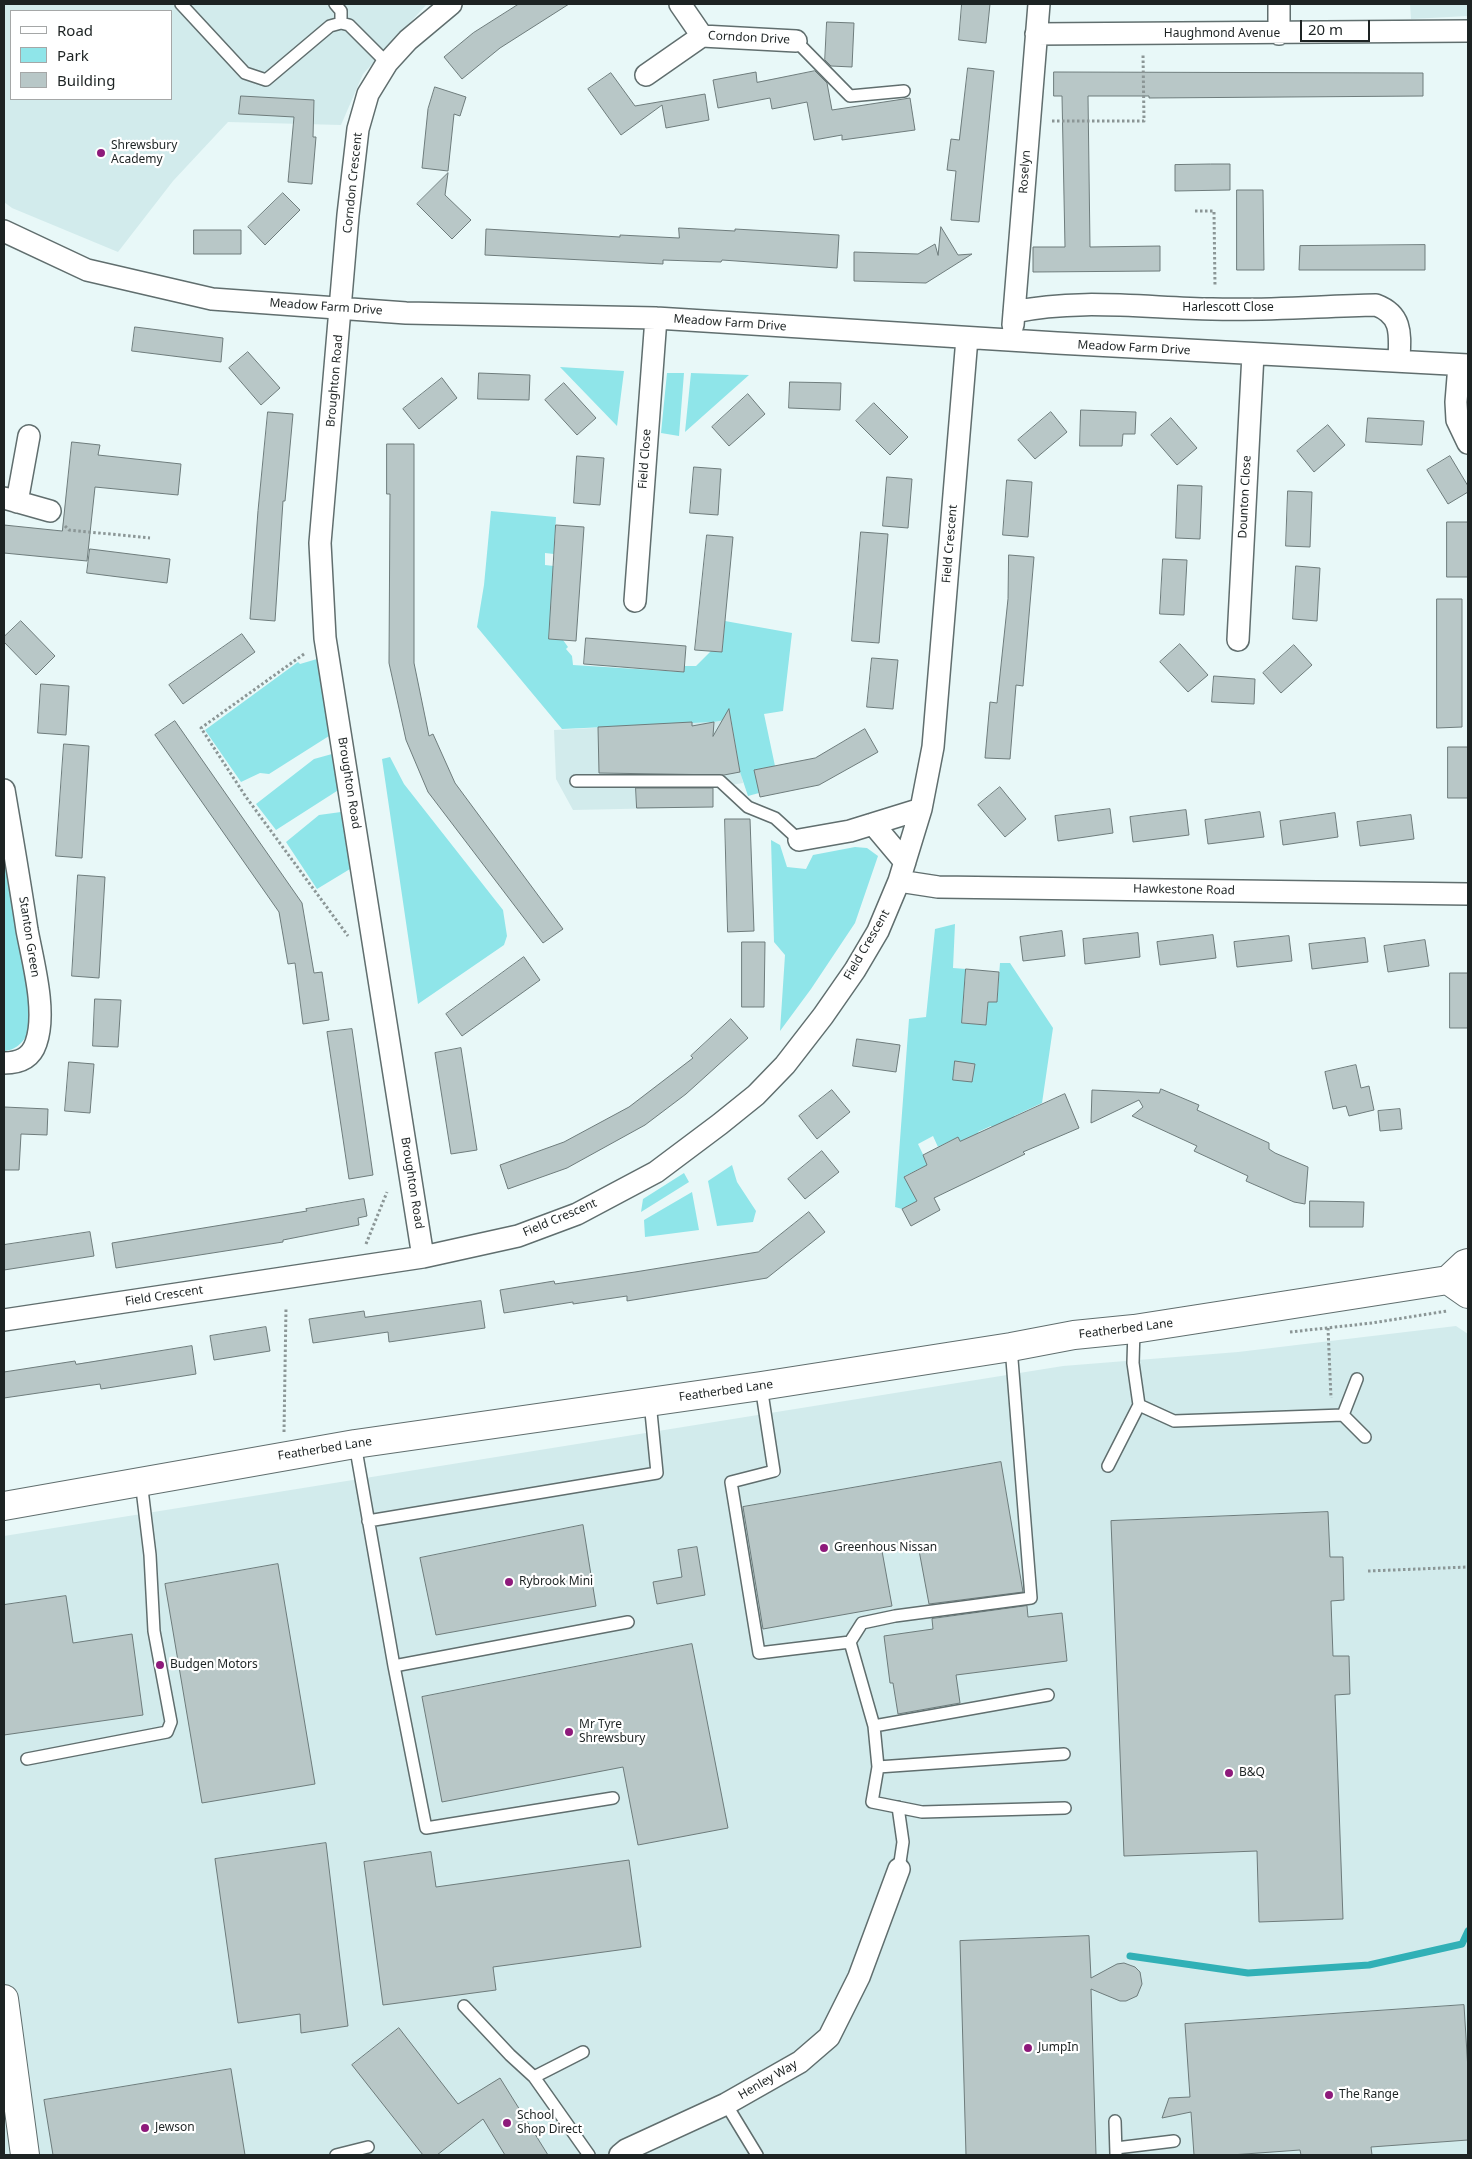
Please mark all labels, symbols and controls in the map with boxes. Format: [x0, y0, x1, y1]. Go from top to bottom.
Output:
legend [10, 10, 172, 100]
scale bar [1302, 10, 1372, 42]
text: 20 m [1308, 19, 1343, 39]
text: Road [57, 20, 93, 40]
street label: Haughmond Avenue [1164, 27, 1280, 41]
street label: Corndon Drive [708, 29, 790, 47]
text: Park [57, 45, 89, 65]
text: Building [57, 70, 115, 90]
street label: Corndon Crescent [341, 132, 365, 234]
place label: Shrewsbury Academy [111, 139, 177, 167]
marker: Shrewsbury Academy [95, 147, 107, 159]
street label: Roselyn [1016, 150, 1034, 194]
street label: Meadow Farm Drive [269, 296, 383, 318]
street label: Harlescott Close [1182, 301, 1274, 315]
street label: Meadow Farm Drive [673, 312, 787, 334]
street label: Broughton Road [324, 334, 346, 428]
street label: Meadow Farm Drive [1077, 338, 1191, 358]
street label: Field Close [636, 428, 654, 490]
street label: Dounton Close [1236, 455, 1254, 539]
street label: Field Crescent [939, 504, 961, 584]
street label: Broughton Road [335, 736, 363, 830]
street label: Hawkestone Road [1133, 882, 1235, 898]
street label: Stanton Green [16, 896, 42, 978]
street label: Field Crescent [841, 907, 893, 983]
street label: Broughton Road [398, 1136, 426, 1230]
street label: Field Crescent [521, 1196, 599, 1240]
street label: Field Crescent [124, 1283, 204, 1309]
street label: Featherbed Lane [1078, 1316, 1174, 1342]
street label: Featherbed Lane [678, 1377, 774, 1405]
street label: Featherbed Lane [277, 1434, 373, 1464]
place label: Greenhous Nissan [834, 1541, 937, 1555]
marker: Greenhous Nissan [818, 1542, 830, 1554]
place label: Rybrook Mini [519, 1575, 593, 1589]
marker: Rybrook Mini [503, 1576, 515, 1588]
place label: Budgen Motors [170, 1658, 258, 1672]
marker: Budgen Motors [154, 1659, 166, 1671]
place label: Mr Tyre Shrewsbury [579, 1718, 645, 1746]
marker: Mr Tyre Shrewsbury [563, 1726, 575, 1738]
place label: B&Q [1239, 1766, 1265, 1780]
marker: B&Q [1223, 1767, 1235, 1779]
place label: JumpIn [1038, 2041, 1079, 2055]
marker: JumpIn [1022, 2042, 1034, 2054]
street label: Henley Way [736, 2057, 800, 2103]
place label: The Range [1339, 2088, 1399, 2102]
marker: The Range [1323, 2089, 1335, 2101]
place label: School Shop Direct [517, 2109, 582, 2137]
marker: School Shop Direct [501, 2117, 513, 2129]
place label: Jewson [155, 2121, 195, 2135]
marker: Jewson [139, 2122, 151, 2134]

